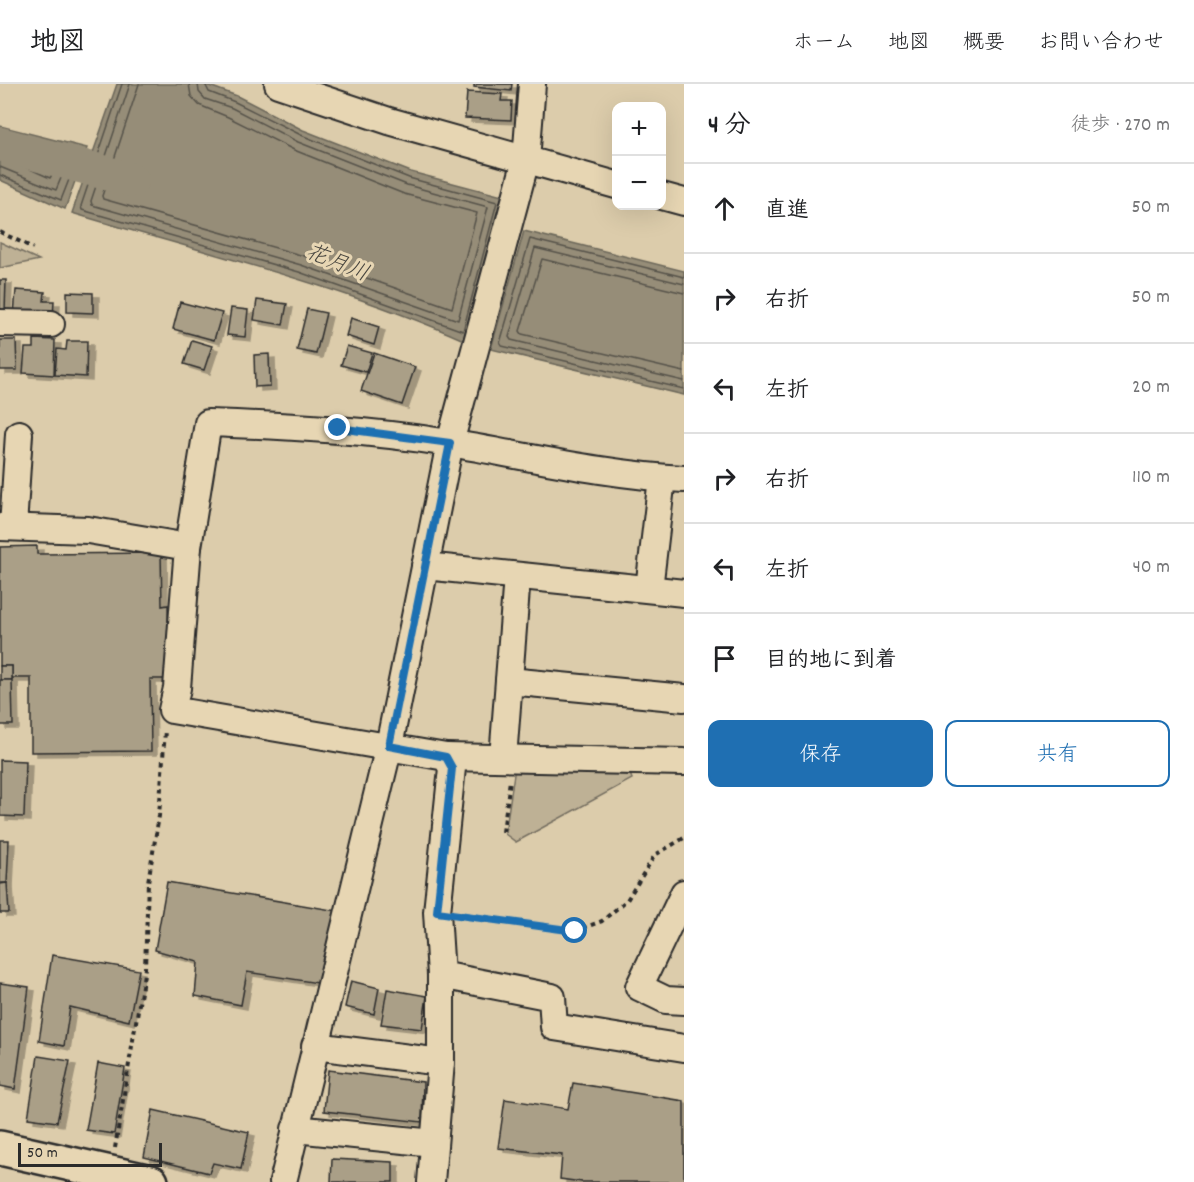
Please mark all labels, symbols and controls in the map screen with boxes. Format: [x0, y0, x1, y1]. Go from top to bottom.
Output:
text: 地図 [30, 25, 86, 65]
text: ホーム [793, 29, 855, 59]
text: 地図 [888, 29, 930, 59]
text: 概要 [963, 29, 1005, 59]
text: お問い合わせ [1038, 29, 1164, 59]
map controls [612, 102, 666, 210]
button: + [612, 102, 666, 156]
text: 4 分 [708, 108, 751, 145]
text: 徒歩 · 270 m [1071, 112, 1170, 140]
button: − [612, 156, 666, 210]
icon: ahead [708, 192, 741, 225]
text: 50 m [1132, 194, 1170, 222]
text: 直進 [765, 196, 809, 227]
water label: 花月川 [300, 238, 373, 291]
icon: right [708, 282, 741, 315]
text: 50 m [1132, 284, 1170, 312]
text: 右折 [765, 286, 809, 317]
icon: left [708, 372, 741, 405]
text: 20 m [1132, 374, 1170, 402]
text: 左折 [765, 376, 809, 407]
route end [324, 414, 350, 440]
icon: right [708, 462, 741, 495]
text: 110 m [1132, 464, 1170, 492]
text: 右折 [765, 466, 809, 497]
icon: left [708, 552, 741, 585]
text: 40 m [1132, 554, 1170, 582]
text: 左折 [765, 556, 809, 587]
icon: arrive [708, 642, 741, 675]
text: 目的地に到着 [765, 646, 897, 677]
button: 保存 [708, 720, 933, 787]
button: 共有 [945, 720, 1170, 787]
route start [561, 917, 587, 943]
scale bar [18, 1140, 162, 1168]
text: 50 m [27, 1142, 58, 1165]

